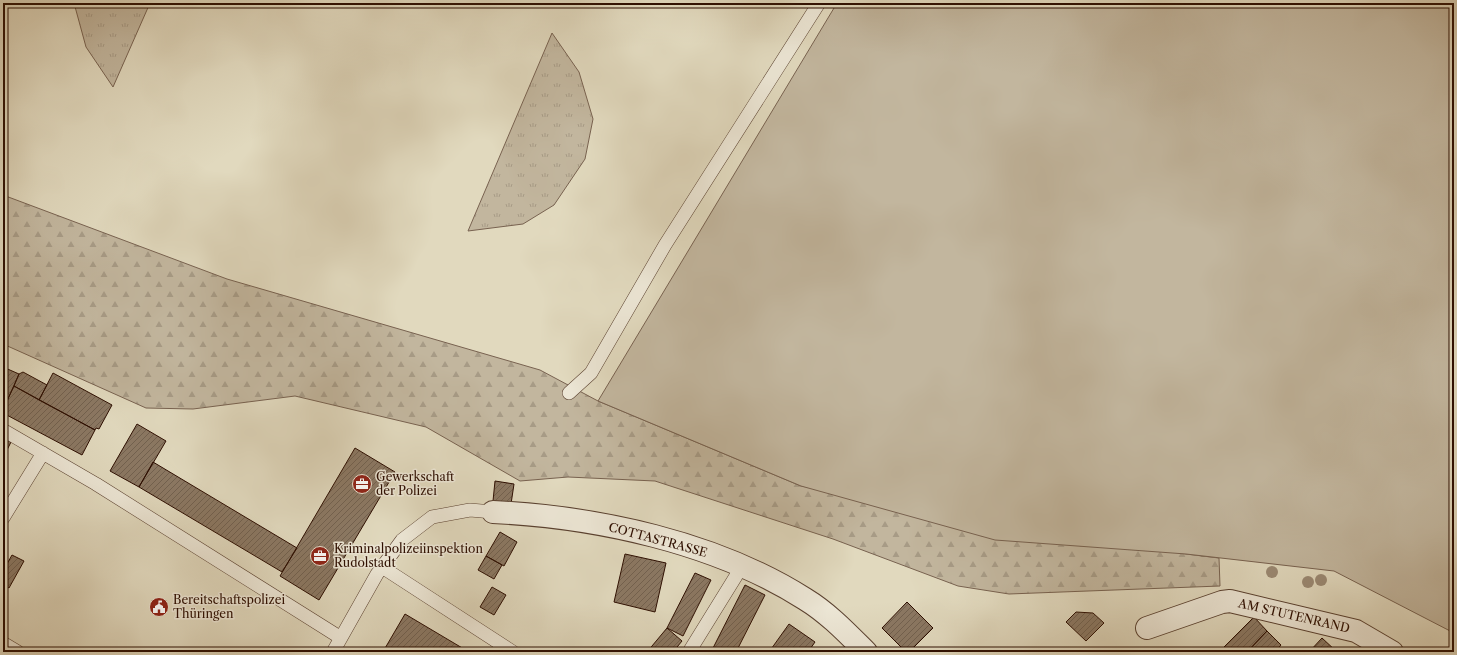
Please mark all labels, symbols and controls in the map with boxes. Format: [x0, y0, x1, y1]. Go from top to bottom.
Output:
place label: Gewerkschaft der Polizei [376, 469, 455, 498]
office icon: Gewerkschaft der Polizei [351, 473, 373, 495]
street label: COTTASTRASSE [607, 519, 709, 560]
place label: Kriminalpolizeiinspektion Rudolstadt [334, 541, 483, 570]
office icon: Kriminalpolizeiinspektion Rudolstadt [309, 545, 331, 567]
place label: Bereitschaftspolizei Thüringen [173, 592, 285, 621]
street label: AM STUTENRAND [1236, 595, 1352, 636]
public building icon: Bereitschaftspolizei Thüringen [148, 596, 170, 618]

